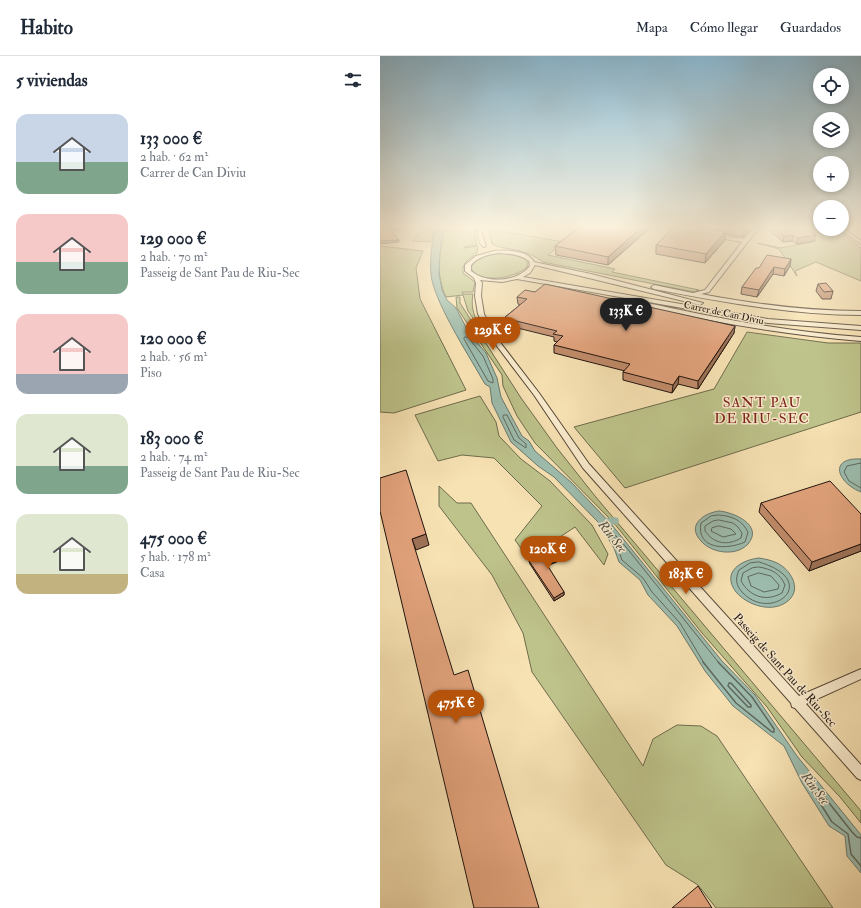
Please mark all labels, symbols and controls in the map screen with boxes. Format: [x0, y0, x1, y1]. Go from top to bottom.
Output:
text: Habito [20, 16, 73, 40]
text: Mapa [636, 19, 668, 36]
text: Cómo llegar [690, 19, 758, 36]
text: Guardados [780, 19, 841, 36]
map controls [813, 68, 849, 236]
button: locate [813, 68, 849, 104]
icon: filters [342, 69, 364, 91]
text: 5 viviendas [16, 70, 88, 91]
button: layers [813, 112, 849, 148]
text: 133 000 € [140, 128, 202, 149]
icon: home [48, 130, 96, 178]
text: 2 hab. · 62 m² [140, 149, 208, 165]
button: + [813, 156, 849, 192]
text: Carrer de Can Diviu [140, 165, 246, 181]
button: − [813, 200, 849, 236]
text: 129 000 € [140, 228, 207, 249]
icon: home [48, 230, 96, 278]
text: 2 hab. · 70 m² [140, 249, 208, 265]
text: Passeig de Sant Pau de Riu-Sec [140, 265, 300, 281]
pin: 133K € [593, 298, 659, 332]
street label: Carrer de Can Diviu [683, 299, 765, 327]
text: 133K € [609, 303, 643, 319]
pin: 129K € [460, 317, 526, 351]
text: 129K € [474, 322, 512, 338]
text: 120 000 € [140, 328, 207, 349]
icon: home [48, 330, 96, 378]
text: 2 hab. · 56 m² [140, 349, 207, 365]
text: Piso [140, 365, 162, 381]
district label: SANT PAU DE RIU-SEC [714, 394, 810, 427]
text: 183 000 € [140, 428, 204, 449]
icon: home [48, 430, 96, 478]
text: 2 hab. · 74 m² [140, 449, 208, 465]
text: Passeig de Sant Pau de Riu-Sec [140, 465, 300, 481]
water label: Riu Sec [594, 516, 630, 557]
text: 475 000 € [140, 528, 207, 549]
icon: home [48, 530, 96, 578]
pin: 120K € [515, 536, 581, 570]
text: 120K € [529, 541, 567, 557]
text: 5 hab. · 178 m² [140, 549, 211, 565]
pin: 183K € [653, 561, 719, 595]
text: Casa [140, 565, 165, 581]
text: 183K € [668, 566, 704, 582]
street label: Passeig de Sant Pau de Riu-Sec [730, 611, 840, 730]
pin: 475K € [423, 690, 489, 724]
text: 475K € [437, 695, 475, 711]
water label: Riu Sec [797, 768, 833, 809]

